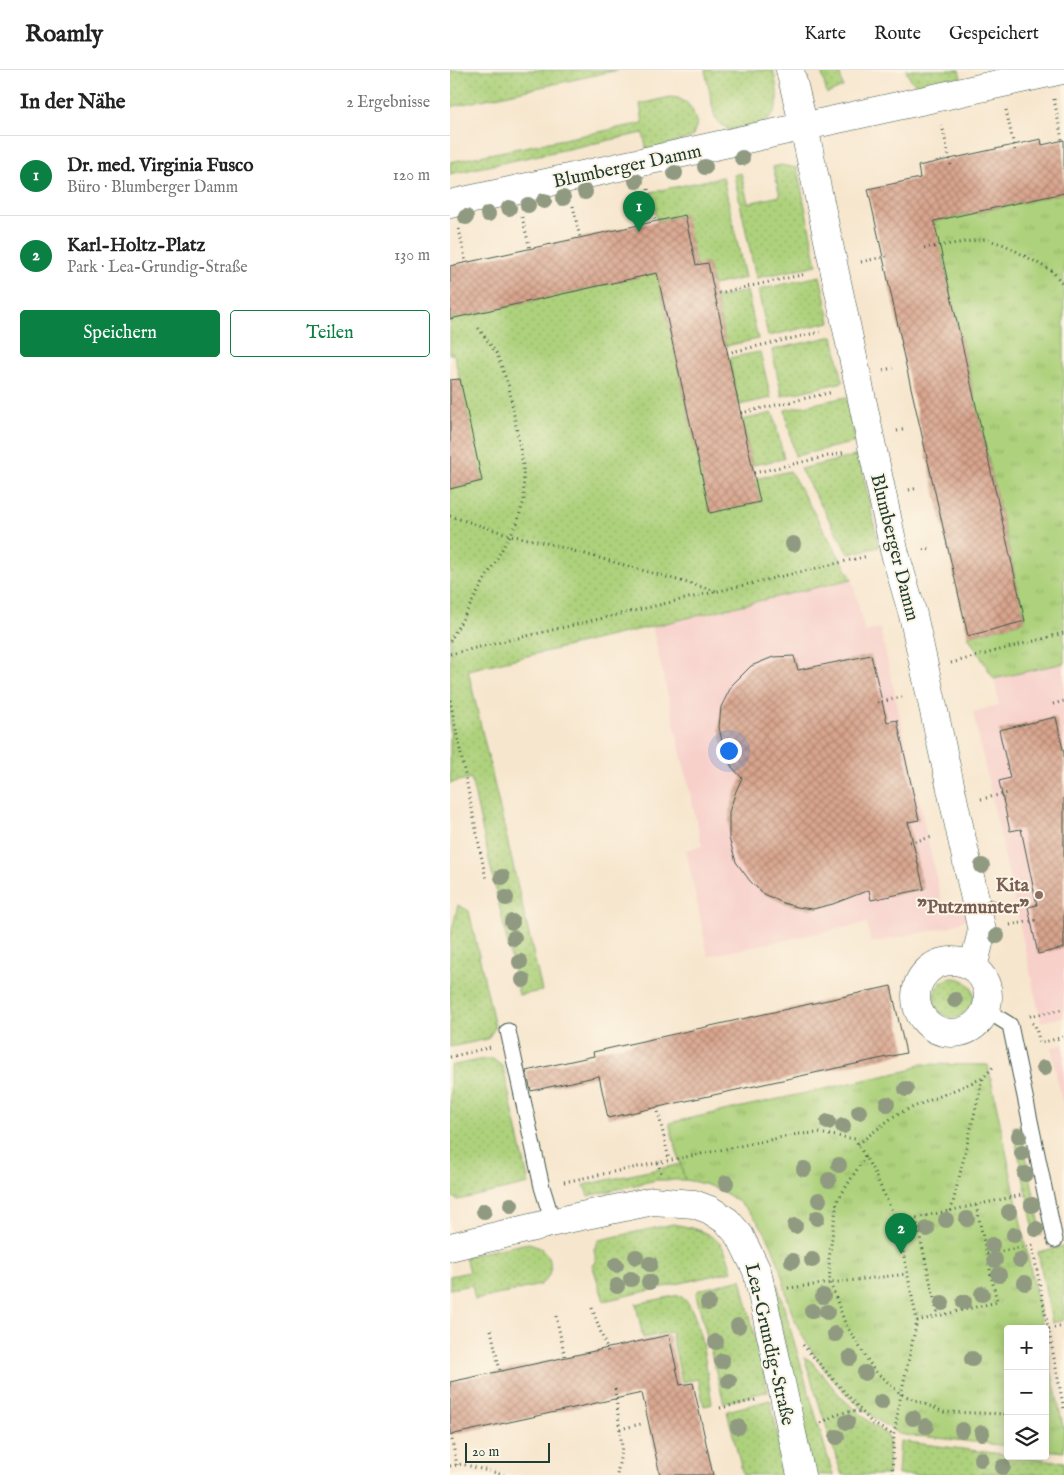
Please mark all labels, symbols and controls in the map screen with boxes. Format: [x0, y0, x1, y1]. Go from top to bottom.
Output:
text: Roamly [25, 19, 103, 50]
text: Karte [804, 23, 846, 46]
text: Route [874, 23, 921, 46]
text: Gespeichert [949, 23, 1039, 46]
text: In der Nähe [20, 89, 126, 116]
text: 2 Ergebnisse [346, 93, 430, 113]
street label: Blumberger Damm [551, 139, 704, 194]
text: Dr. med. Virginia Fusco [67, 154, 253, 178]
text: 1 [33, 166, 39, 186]
text: 120 m [393, 166, 430, 186]
text: Büro · Blumberger Damm [67, 178, 238, 198]
pin: 1 [623, 191, 655, 232]
text: Karl-Holtz-Platz [67, 234, 205, 258]
text: 2 [32, 246, 40, 266]
text: 130 m [394, 246, 430, 266]
text: Park · Lea-Grundig-Straße [67, 258, 248, 278]
button: Speichern [20, 310, 220, 357]
button: Teilen [230, 310, 430, 357]
street label: Blumberger Damm [864, 471, 924, 624]
your location [716, 738, 742, 764]
place label: Kita "Putzmunter" [917, 874, 1030, 920]
marker: Kita "Putzmunter" [1033, 889, 1045, 901]
pin: 2 [885, 1213, 917, 1254]
street label: Lea-Grundig-Straße [739, 1261, 799, 1428]
map controls [1004, 1325, 1049, 1460]
button: + [1004, 1325, 1049, 1370]
button: − [1004, 1370, 1049, 1415]
button: layers [1004, 1415, 1049, 1460]
scale bar [465, 1440, 550, 1463]
text: 20 m [472, 1443, 499, 1461]

